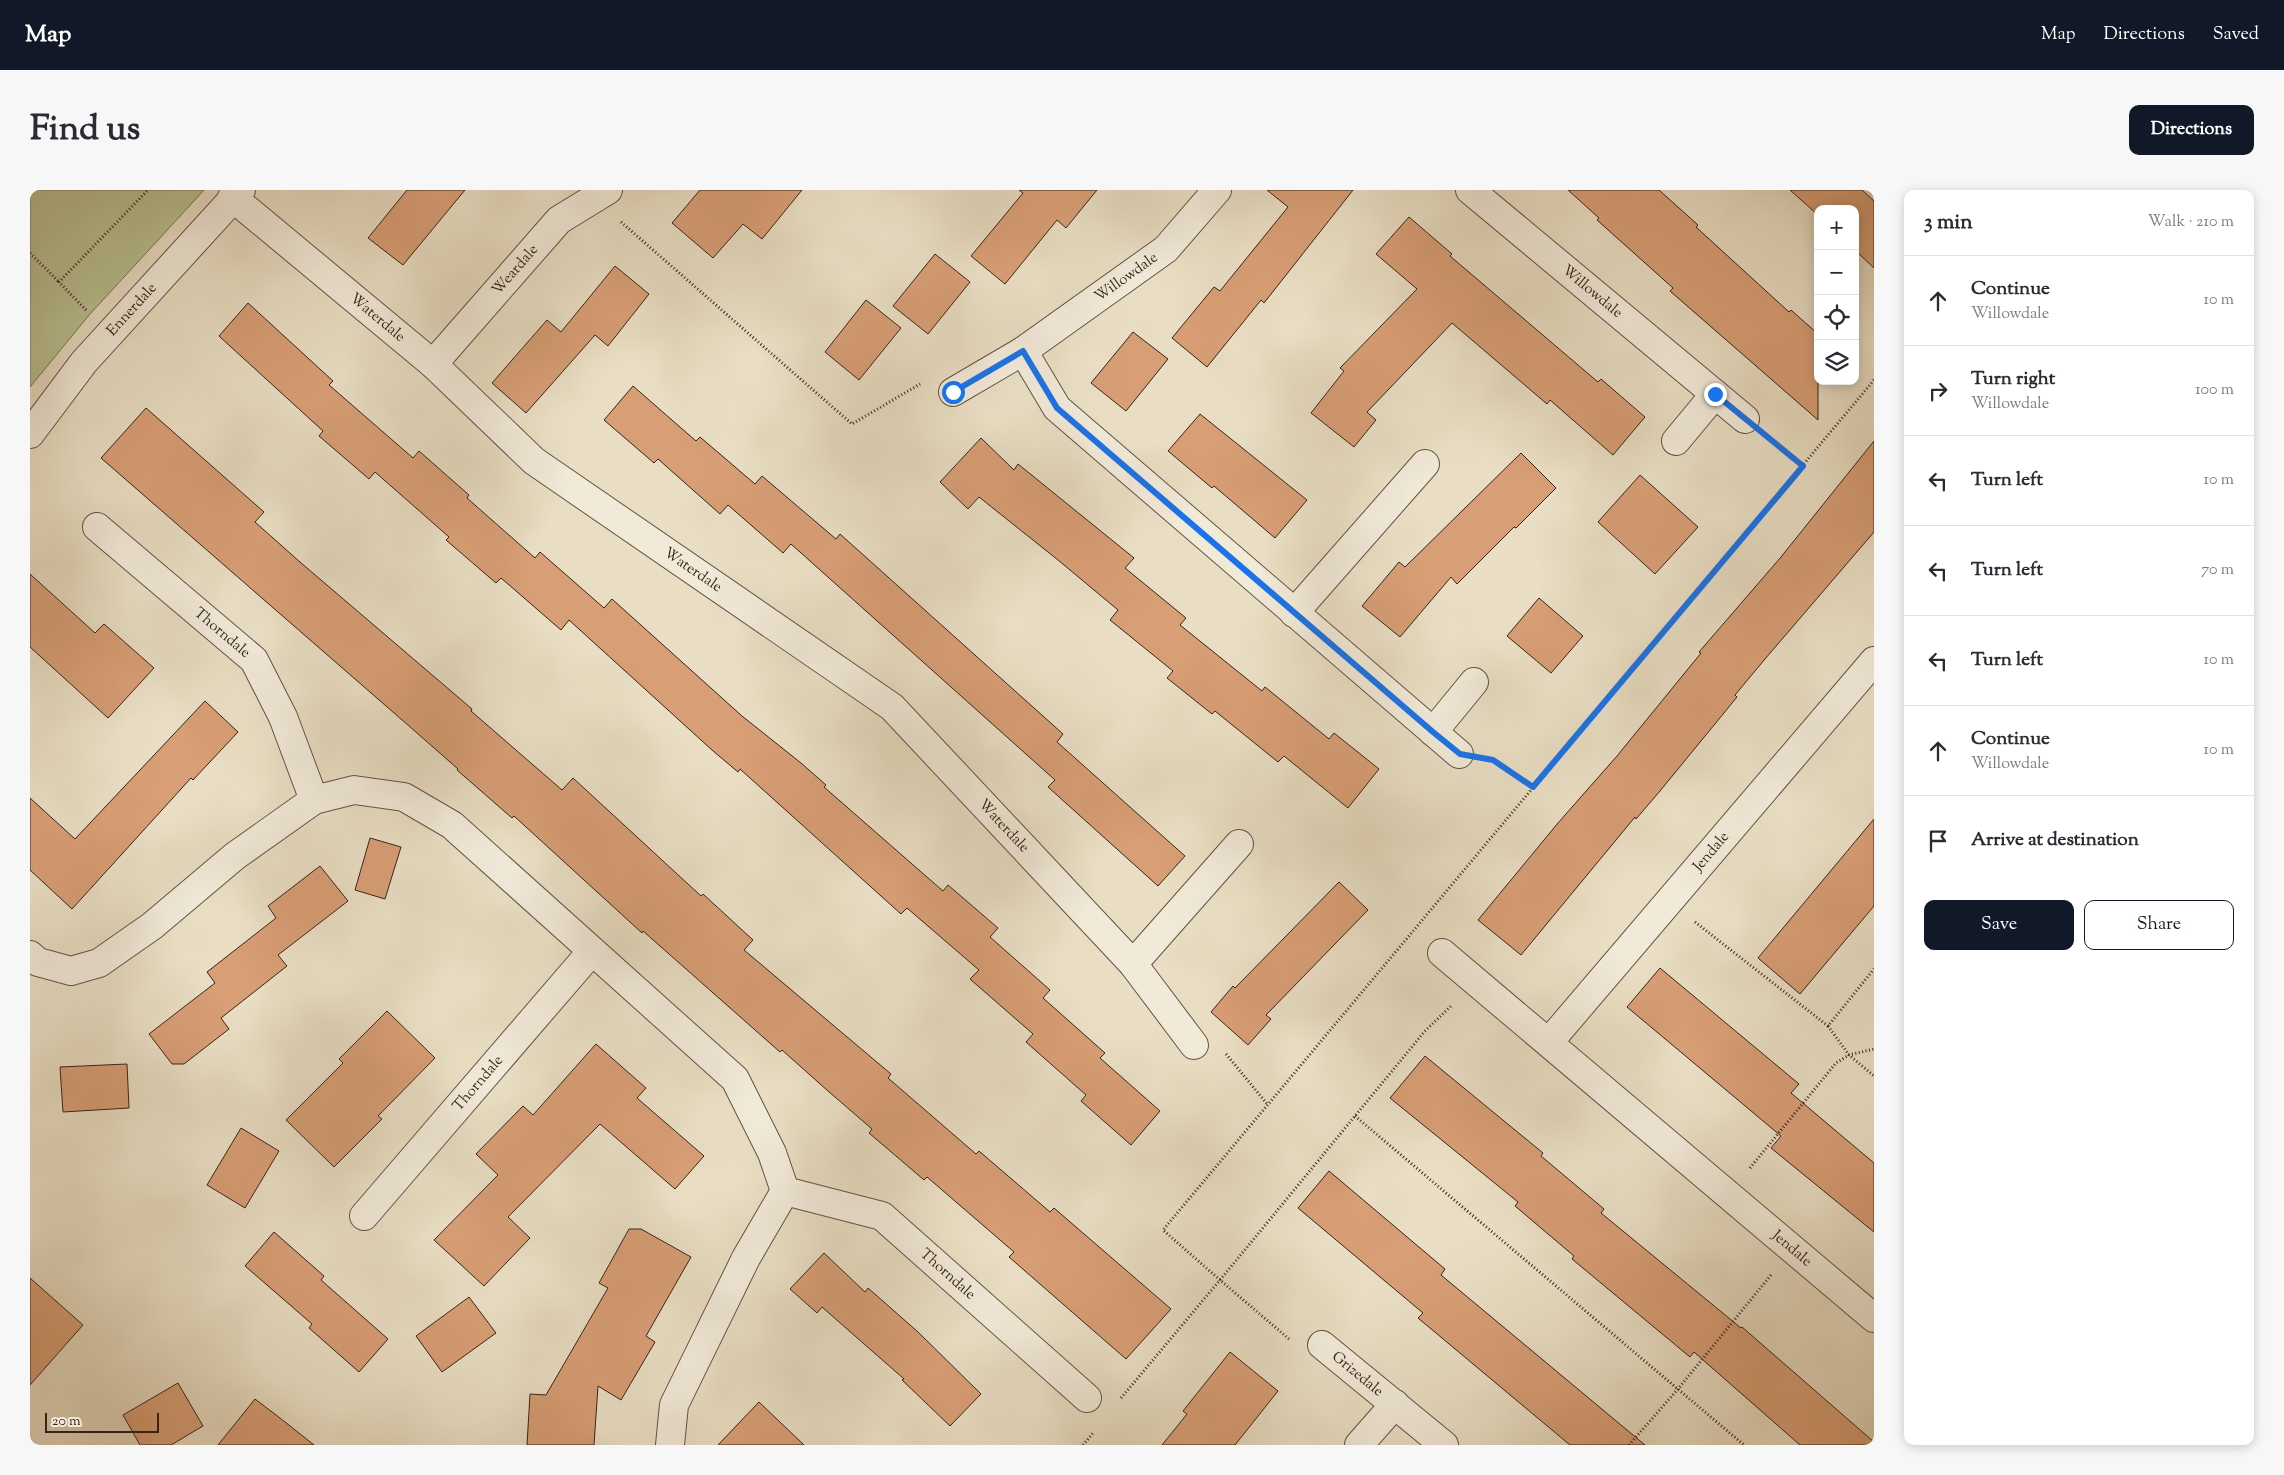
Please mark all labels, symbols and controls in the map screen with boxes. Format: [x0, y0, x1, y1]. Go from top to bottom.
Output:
text: Map [25, 18, 71, 52]
text: Map [2041, 22, 2076, 48]
text: Directions [2104, 22, 2185, 48]
text: Saved [2213, 22, 2259, 48]
text: Find us [30, 105, 140, 156]
button: Directions [2129, 105, 2254, 155]
map controls [1814, 205, 1859, 385]
button: + [1814, 205, 1859, 250]
text: 3 min [1924, 208, 1973, 238]
text: Walk · 210 m [2148, 211, 2234, 234]
street label: Weardale [487, 240, 543, 300]
street label: Willowdale [1090, 247, 1162, 307]
button: − [1814, 250, 1859, 295]
street label: Willowdale [1557, 260, 1627, 323]
text: Continue [1971, 276, 2050, 303]
street label: Ennerdale [102, 278, 162, 341]
icon: ahead [1924, 287, 1952, 315]
street label: Waterdale [345, 288, 410, 347]
text: 10 m [2204, 289, 2234, 312]
button: locate [1814, 295, 1859, 340]
text: Willowdale [1971, 303, 2049, 326]
button: layers [1814, 340, 1859, 385]
text: Turn right [1971, 366, 2055, 393]
icon: right [1924, 377, 1952, 405]
text: 100 m [2195, 379, 2234, 402]
route start [942, 381, 965, 404]
route end [1704, 383, 1727, 406]
text: Willowdale [1971, 393, 2049, 416]
icon: left [1924, 467, 1952, 495]
text: Turn left [1971, 467, 2043, 494]
text: 10 m [2204, 469, 2234, 492]
street label: Waterdale [659, 543, 726, 598]
icon: left [1924, 557, 1952, 585]
text: Turn left [1971, 557, 2043, 584]
text: 70 m [2201, 559, 2234, 582]
street label: Thorndale [189, 603, 255, 663]
icon: left [1924, 647, 1952, 675]
text: Turn left [1971, 647, 2043, 674]
text: 10 m [2204, 649, 2234, 672]
text: Continue [1971, 726, 2050, 753]
icon: ahead [1924, 737, 1952, 765]
text: 10 m [2204, 739, 2234, 762]
text: Willowdale [1971, 753, 2049, 776]
street label: Waterdale [973, 795, 1034, 858]
street label: Jendale [1688, 827, 1734, 877]
icon: arrive [1924, 827, 1952, 855]
text: Arrive at destination [1971, 827, 2139, 854]
button: Save [1924, 900, 2074, 950]
button: Share [2084, 900, 2234, 950]
street label: Thorndale [448, 1051, 508, 1116]
street label: Jendale [1767, 1225, 1816, 1272]
street label: Thorndale [915, 1244, 980, 1305]
street label: Grizedale [1327, 1347, 1388, 1402]
scale bar [45, 1410, 159, 1433]
text: 20 m [52, 1412, 81, 1432]

